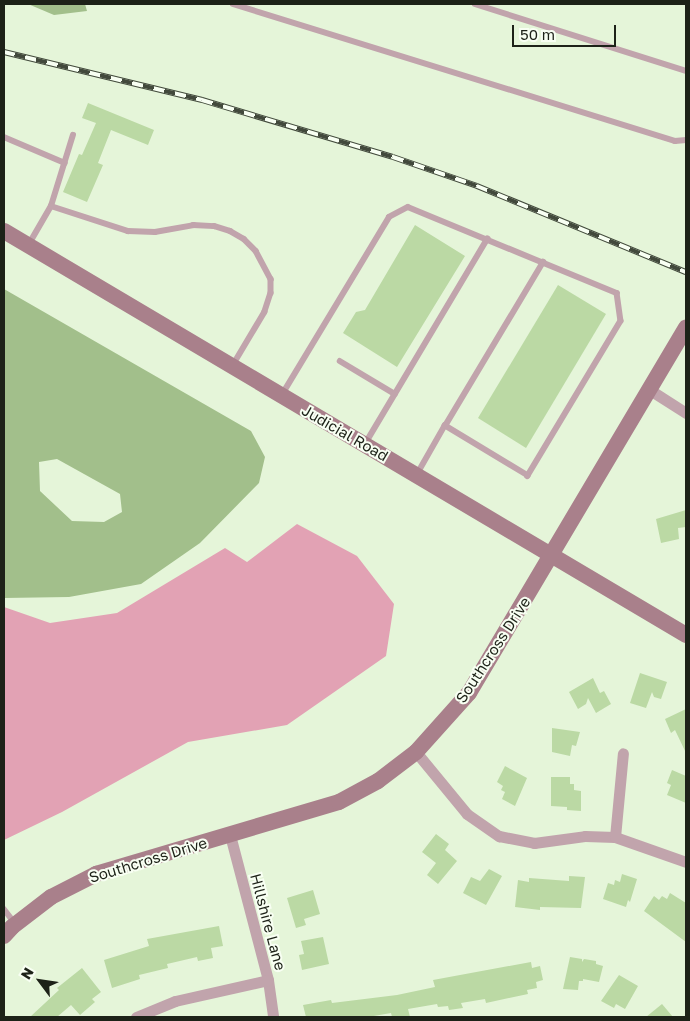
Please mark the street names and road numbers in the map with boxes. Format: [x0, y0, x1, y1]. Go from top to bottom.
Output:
street label: Judicial Road [299, 401, 391, 465]
street label: Southcross Drive [452, 594, 534, 706]
street label: Southcross Drive [87, 833, 209, 887]
street label: Hillshire Lane [246, 872, 290, 972]

